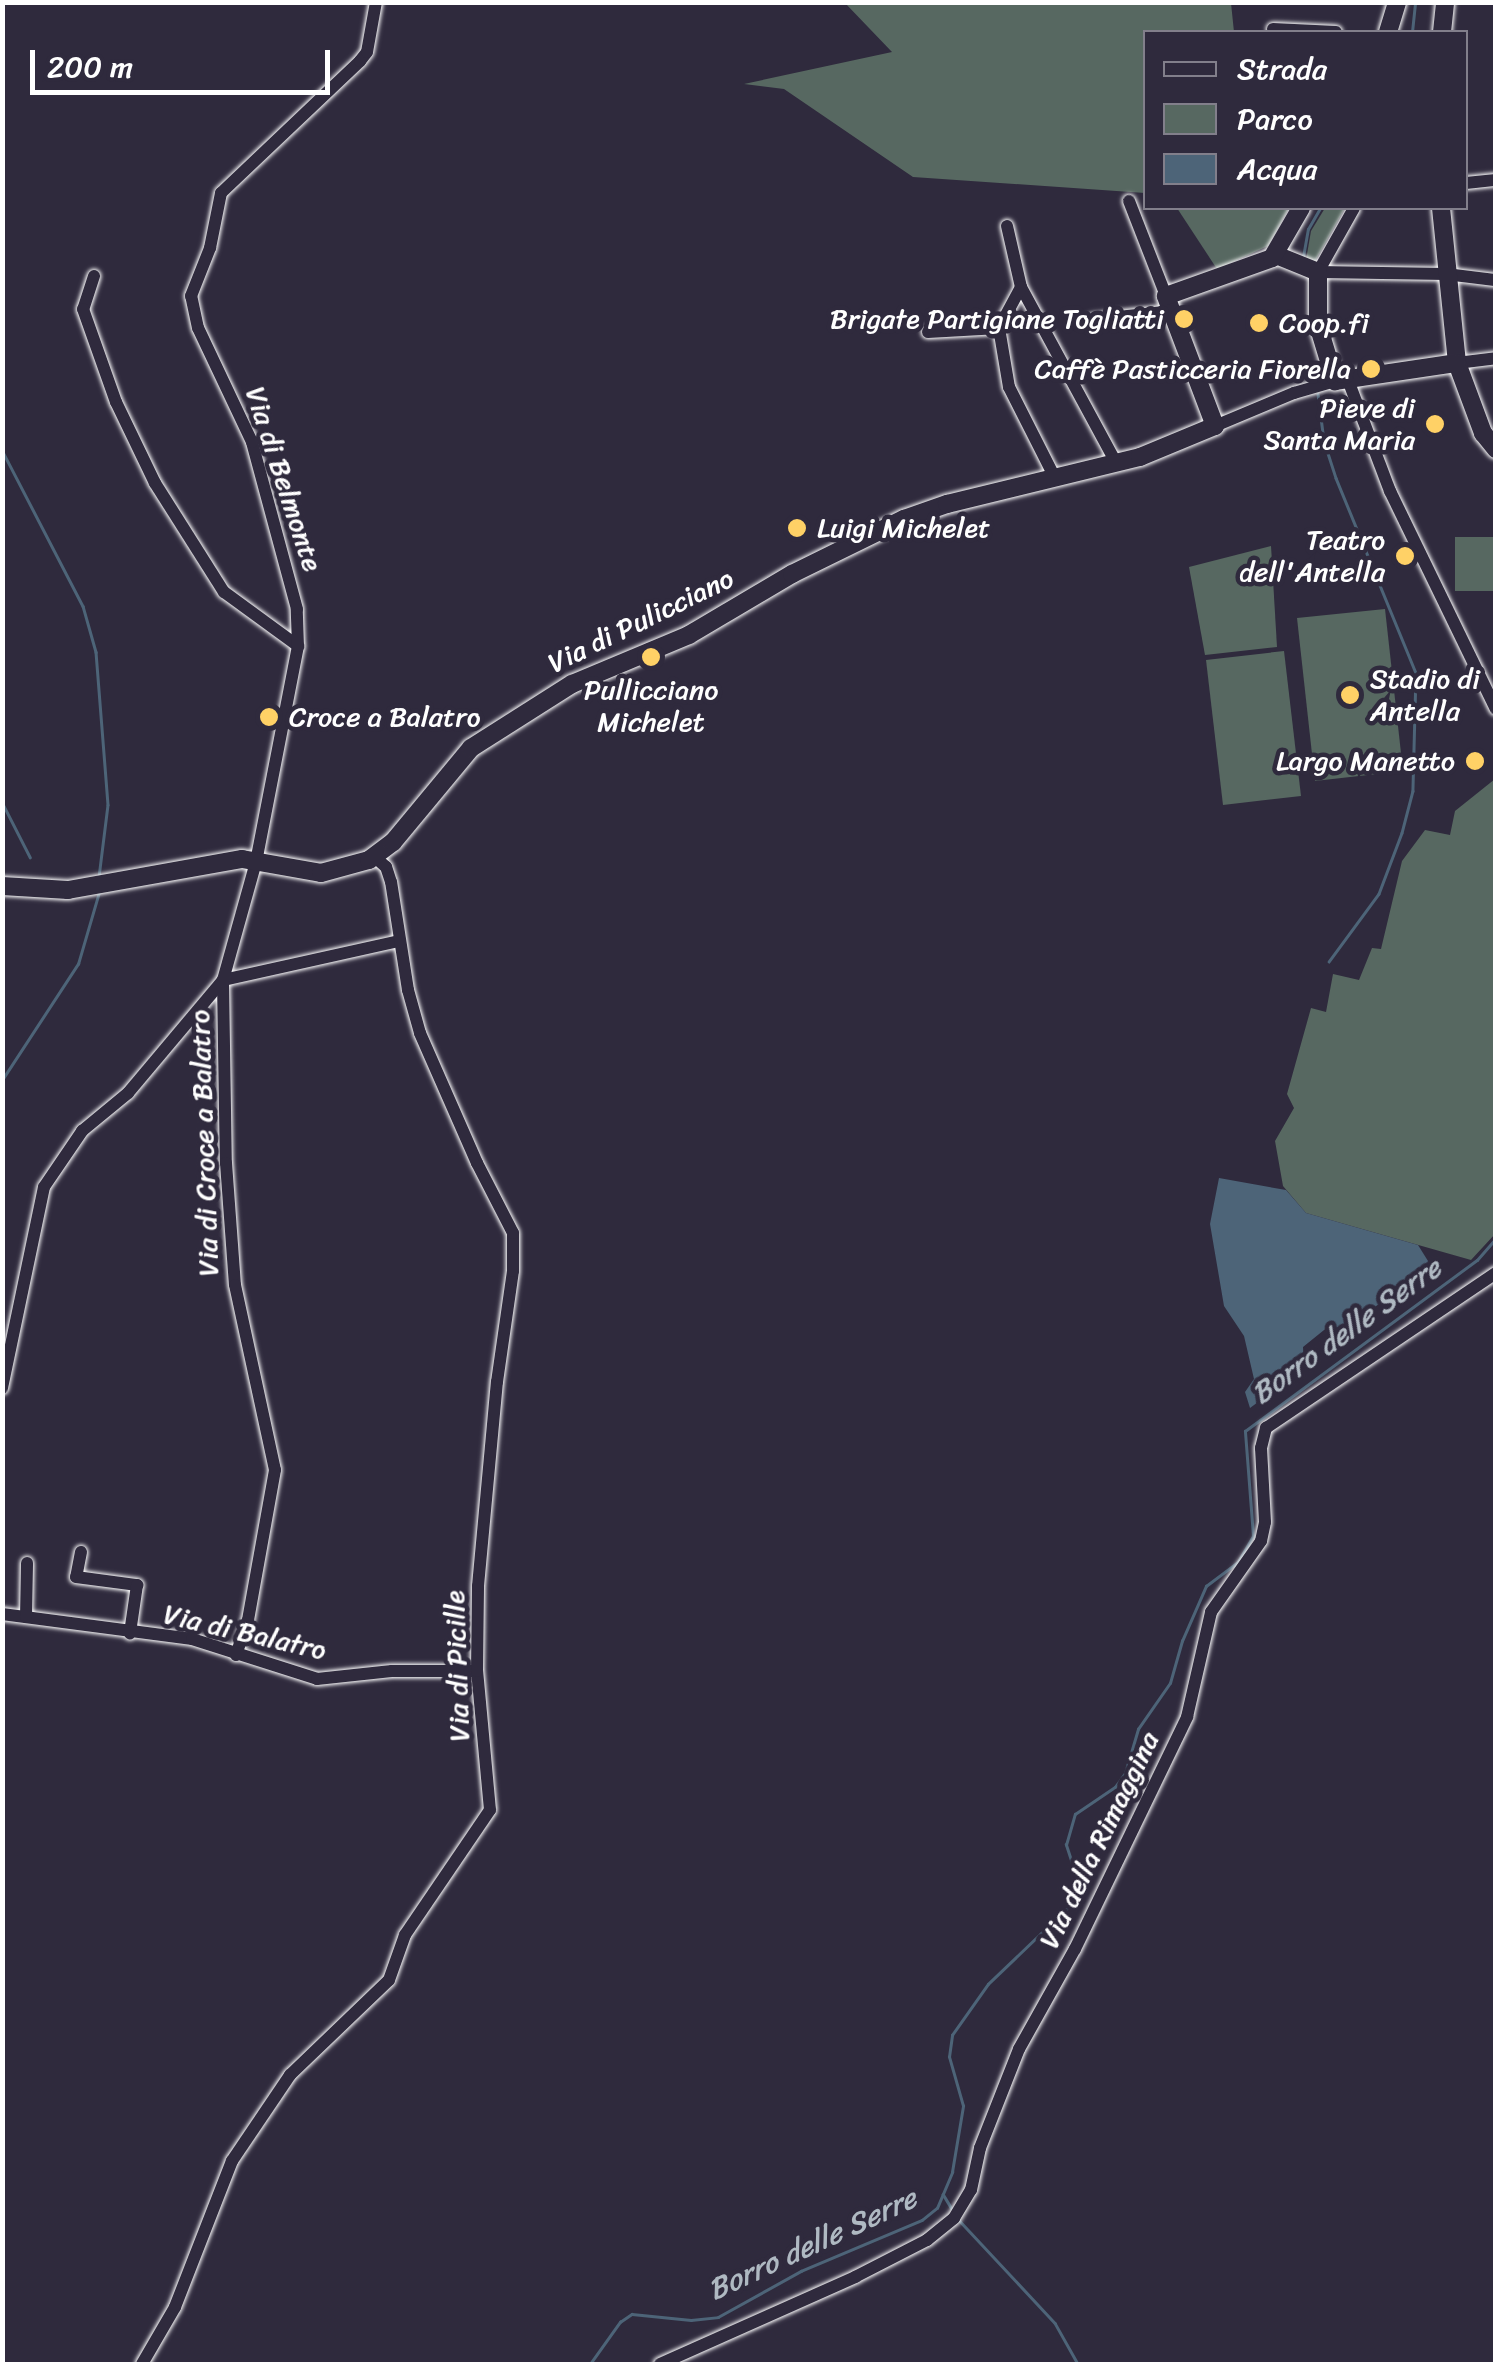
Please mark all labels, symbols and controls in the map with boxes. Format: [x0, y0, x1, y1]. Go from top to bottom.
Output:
scale bar [35, 30, 335, 92]
legend [1143, 30, 1468, 210]
text: 200 m [47, 40, 133, 94]
text: Strada [1237, 42, 1327, 96]
text: Parco [1237, 92, 1313, 146]
text: Acqua [1237, 142, 1317, 196]
place label: Brigate Partigiane Togliatti [830, 302, 1164, 336]
place label: Coop.fi [1279, 306, 1369, 340]
marker: Brigate Partigiane Togliatti [1173, 308, 1195, 330]
marker: Coop.fi [1248, 312, 1270, 334]
place label: Caffè Pasticceria Fiorella [1035, 352, 1351, 386]
marker: Caffè Pasticceria Fiorella [1360, 358, 1382, 380]
street label: Via di Belmonte [238, 382, 330, 576]
place label: Pieve di Santa Maria [1265, 391, 1415, 457]
marker: Pieve di Santa Maria [1424, 413, 1446, 435]
place label: Luigi Michelet [817, 511, 989, 545]
marker: Luigi Michelet [786, 517, 808, 539]
place label: Teatro dell'Antella [1239, 523, 1385, 589]
marker: Teatro dell'Antella [1394, 545, 1416, 567]
street label: Via di Pulicciano [543, 562, 739, 680]
marker: Pullicciano Michelet [640, 646, 662, 668]
place label: Stadio di Antella [1370, 662, 1480, 728]
place label: Pullicciano Michelet [584, 673, 718, 739]
marker: Stadio di Antella [1339, 684, 1361, 706]
place label: Croce a Balatro [289, 700, 480, 734]
marker: Croce a Balatro [258, 706, 280, 728]
place label: Largo Manetto [1278, 744, 1455, 778]
marker: Largo Manetto [1464, 750, 1486, 772]
street label: Via di Croce a Balatro [183, 1009, 225, 1277]
water label: Borro delle Serre [1243, 1250, 1449, 1412]
street label: Via di Picille [438, 1590, 476, 1742]
street label: Via di Balatro [160, 1597, 330, 1667]
street label: Via della Rimaggina [1032, 1726, 1166, 1954]
water label: Borro delle Serre [701, 2180, 923, 2308]

